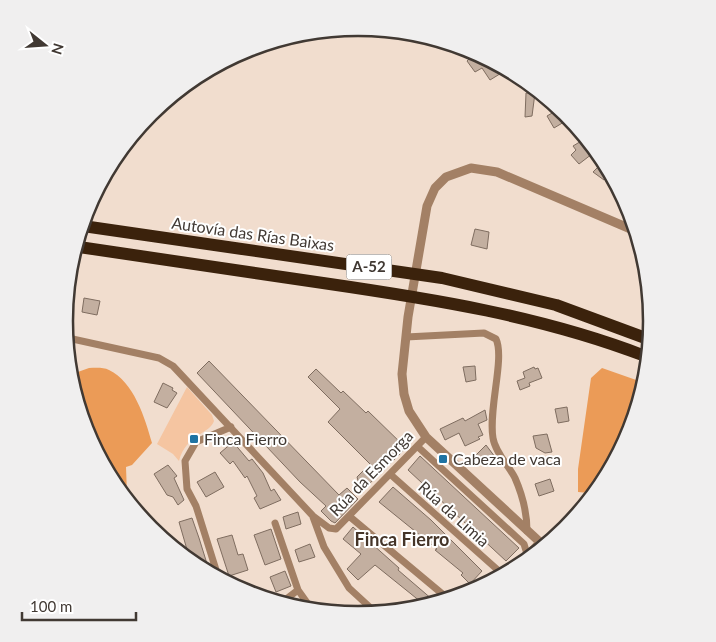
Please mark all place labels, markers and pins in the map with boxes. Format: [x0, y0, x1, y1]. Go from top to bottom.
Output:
place label: Finca Fierro [204, 429, 287, 448]
marker: Finca Fierro [188, 433, 200, 445]
place label: Cabeza de vaca [453, 449, 561, 468]
marker: Cabeza de vaca [437, 453, 449, 465]

